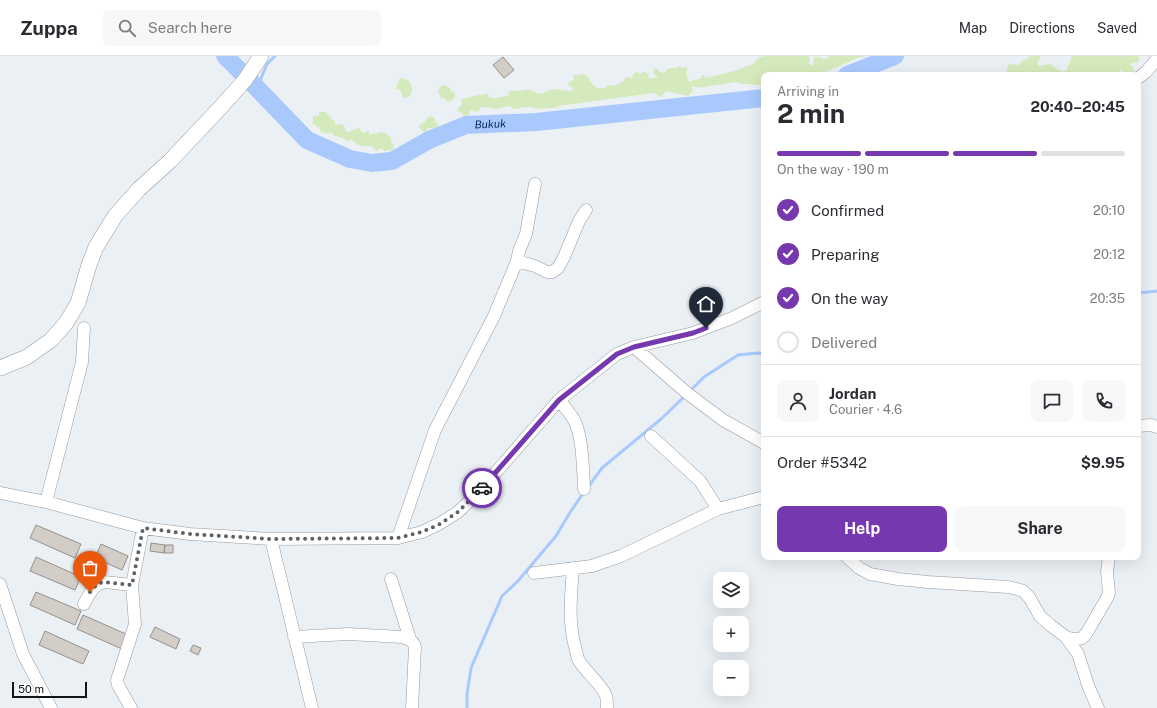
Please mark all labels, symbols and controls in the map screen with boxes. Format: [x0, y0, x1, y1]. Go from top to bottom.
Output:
search box [102, 10, 382, 46]
text: Zuppa [20, 17, 78, 39]
icon: search [116, 17, 138, 39]
text: Search here [148, 19, 232, 36]
text: Map [959, 20, 987, 36]
text: Directions [1009, 20, 1075, 36]
text: Saved [1097, 20, 1137, 36]
text: Arriving in [777, 84, 839, 99]
text: 2 min [777, 98, 845, 129]
text: 20:40–20:45 [1030, 98, 1125, 115]
water label: Bukuk [474, 117, 506, 131]
text: On the way · 190 m [777, 162, 889, 177]
icon: check [777, 199, 799, 221]
text: Confirmed [811, 202, 884, 219]
text: 20:10 [1093, 203, 1125, 218]
icon: check [777, 243, 799, 265]
text: Preparing [811, 246, 880, 263]
text: 20:12 [1093, 247, 1125, 262]
pin [689, 287, 723, 328]
icon: check [777, 287, 799, 309]
text: On the way [811, 290, 888, 307]
text: 20:35 [1090, 291, 1125, 306]
icon: home [695, 293, 717, 315]
text: Delivered [811, 334, 877, 351]
button: person [777, 380, 819, 422]
button: chat [1031, 380, 1073, 422]
button: phone [1083, 380, 1125, 422]
text: Jordan [829, 385, 876, 402]
text: Courier · 4.6 [829, 402, 902, 417]
text: Order #5342 [777, 454, 867, 471]
text: $9.95 [1081, 454, 1125, 471]
courier [462, 468, 502, 508]
icon: car [471, 477, 493, 499]
button: Help [777, 506, 947, 552]
button: Share [955, 506, 1125, 552]
pin [73, 551, 107, 592]
icon: bag [79, 557, 101, 579]
map controls [713, 572, 749, 696]
button: layers [713, 572, 749, 608]
button: + [713, 616, 749, 652]
button: − [713, 660, 749, 696]
scale bar [12, 680, 87, 699]
text: 50 m [18, 683, 44, 695]

